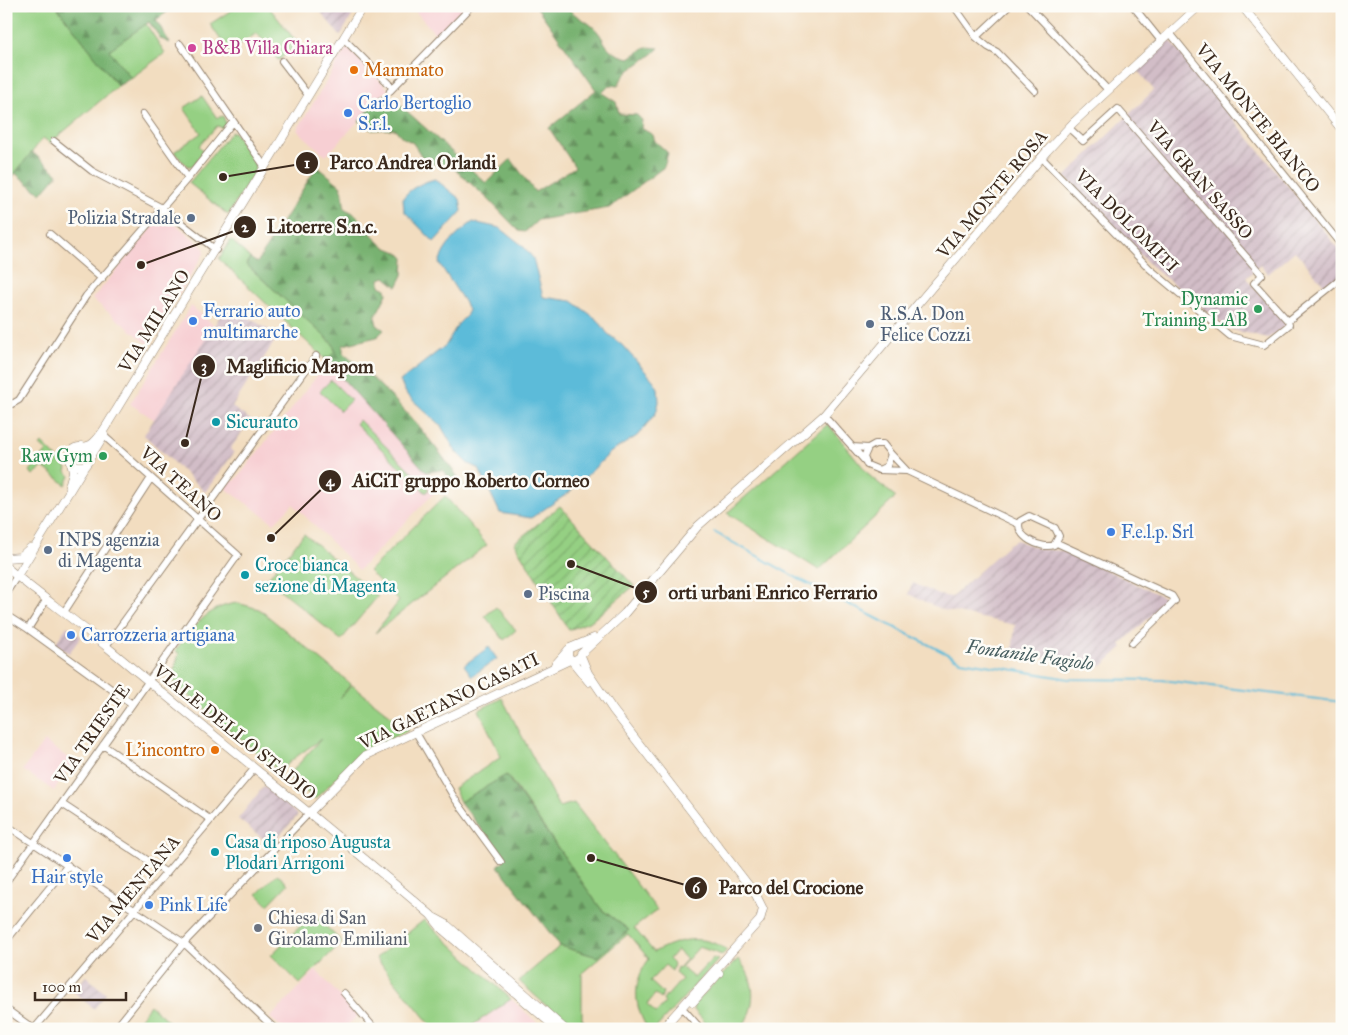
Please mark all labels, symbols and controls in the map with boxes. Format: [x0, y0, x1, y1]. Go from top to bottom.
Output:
place label: B&B Villa Chiara [202, 37, 333, 59]
street label: VIA MONTE BIANCO [1191, 38, 1325, 197]
marker: B&B Villa Chiara [186, 42, 198, 54]
place label: Mammato [364, 59, 444, 81]
marker: Mammato [348, 64, 360, 76]
place label: Carlo Bertoglio S.r.l. [358, 92, 471, 135]
marker: Carlo Bertoglio S.r.l. [342, 107, 354, 119]
street label: VIA GRAN SASSO [1142, 115, 1258, 244]
street label: VIA MONTE ROSA [931, 125, 1052, 263]
callout: Parco Andrea Orlandi [295, 146, 507, 180]
text: Parco Andrea Orlandi [330, 151, 497, 174]
text: 1 [304, 154, 310, 172]
street label: VIA DOLOMITI [1070, 164, 1183, 277]
place label: Polizia Stradale [67, 207, 181, 229]
callout: Litoerre S.n.c. [232, 210, 388, 244]
marker: Polizia Stradale [185, 212, 197, 224]
text: Litoerre S.n.c. [267, 215, 377, 238]
text: 2 [241, 218, 249, 236]
street label: VIA MILANO [113, 265, 194, 377]
place label: Dynamic Training LAB [1142, 288, 1248, 332]
place label: Ferrario auto multimarche [203, 300, 300, 343]
place label: R.S.A. Don Felice Cozzi [880, 303, 971, 346]
marker: Dynamic Training LAB [1252, 303, 1264, 315]
marker: Ferrario auto multimarche [187, 315, 199, 327]
marker: R.S.A. Don Felice Cozzi [864, 318, 876, 330]
callout: Maglificio Mapom [191, 349, 384, 383]
text: Maglificio Mapom [226, 355, 374, 379]
text: 3 [201, 357, 207, 376]
place label: Sicurauto [226, 411, 298, 433]
marker: Sicurauto [210, 416, 222, 428]
street label: VIA TEANO [135, 441, 226, 526]
place label: Raw Gym [20, 445, 93, 467]
marker: Raw Gym [97, 450, 109, 462]
callout: AiCiT gruppo Roberto Corneo [317, 464, 599, 498]
text: AiCiT gruppo Roberto Corneo [350, 469, 590, 493]
text: 4 [326, 472, 335, 491]
place label: F.e.l.p. Srl [1121, 521, 1194, 543]
marker: F.e.l.p. Srl [1105, 526, 1117, 538]
place label: INPS agenzia di Magenta [58, 529, 160, 573]
marker: INPS agenzia di Magenta [42, 544, 54, 556]
place label: Croce bianca sezione di Magenta [255, 554, 396, 598]
marker: Croce bianca sezione di Magenta [239, 569, 251, 581]
callout: orti urbani Enrico Ferrario [634, 575, 888, 609]
text: orti urbani Enrico Ferrario [668, 581, 878, 604]
place label: Piscina [538, 583, 590, 605]
text: 5 [643, 583, 650, 601]
marker: Piscina [522, 588, 534, 600]
place label: Carrozzeria artigiana [81, 624, 235, 647]
marker: Carrozzeria artigiana [65, 629, 77, 641]
water label: Fontanile Fagiolo [964, 635, 1095, 675]
street label: VIA GAETANO CASATI [354, 648, 543, 755]
street label: VIALE DELLO STADIO [148, 659, 321, 804]
street label: VIA TRIESTE [49, 680, 135, 789]
place label: L'incontro [125, 739, 205, 761]
marker: L'incontro [209, 744, 221, 756]
street label: VIA MENTANA [81, 830, 185, 948]
place label: Casa di riposo Augusta Plodari Arrigoni [225, 831, 391, 875]
marker: Casa di riposo Augusta Plodari Arrigoni [209, 846, 221, 858]
marker: Hair style [61, 852, 73, 864]
place label: Hair style [31, 866, 103, 888]
callout: Parco del Crocione [683, 871, 873, 905]
text: Parco del Crocione [719, 876, 864, 899]
text: 6 [692, 879, 701, 897]
place label: Pink Life [159, 894, 228, 916]
marker: Pink Life [143, 899, 155, 911]
place label: Chiesa di San Girolamo Emiliani [268, 907, 408, 950]
marker: Chiesa di San Girolamo Emiliani [252, 922, 264, 934]
scale bar [35, 970, 126, 1002]
text: 100 m [42, 978, 82, 996]

